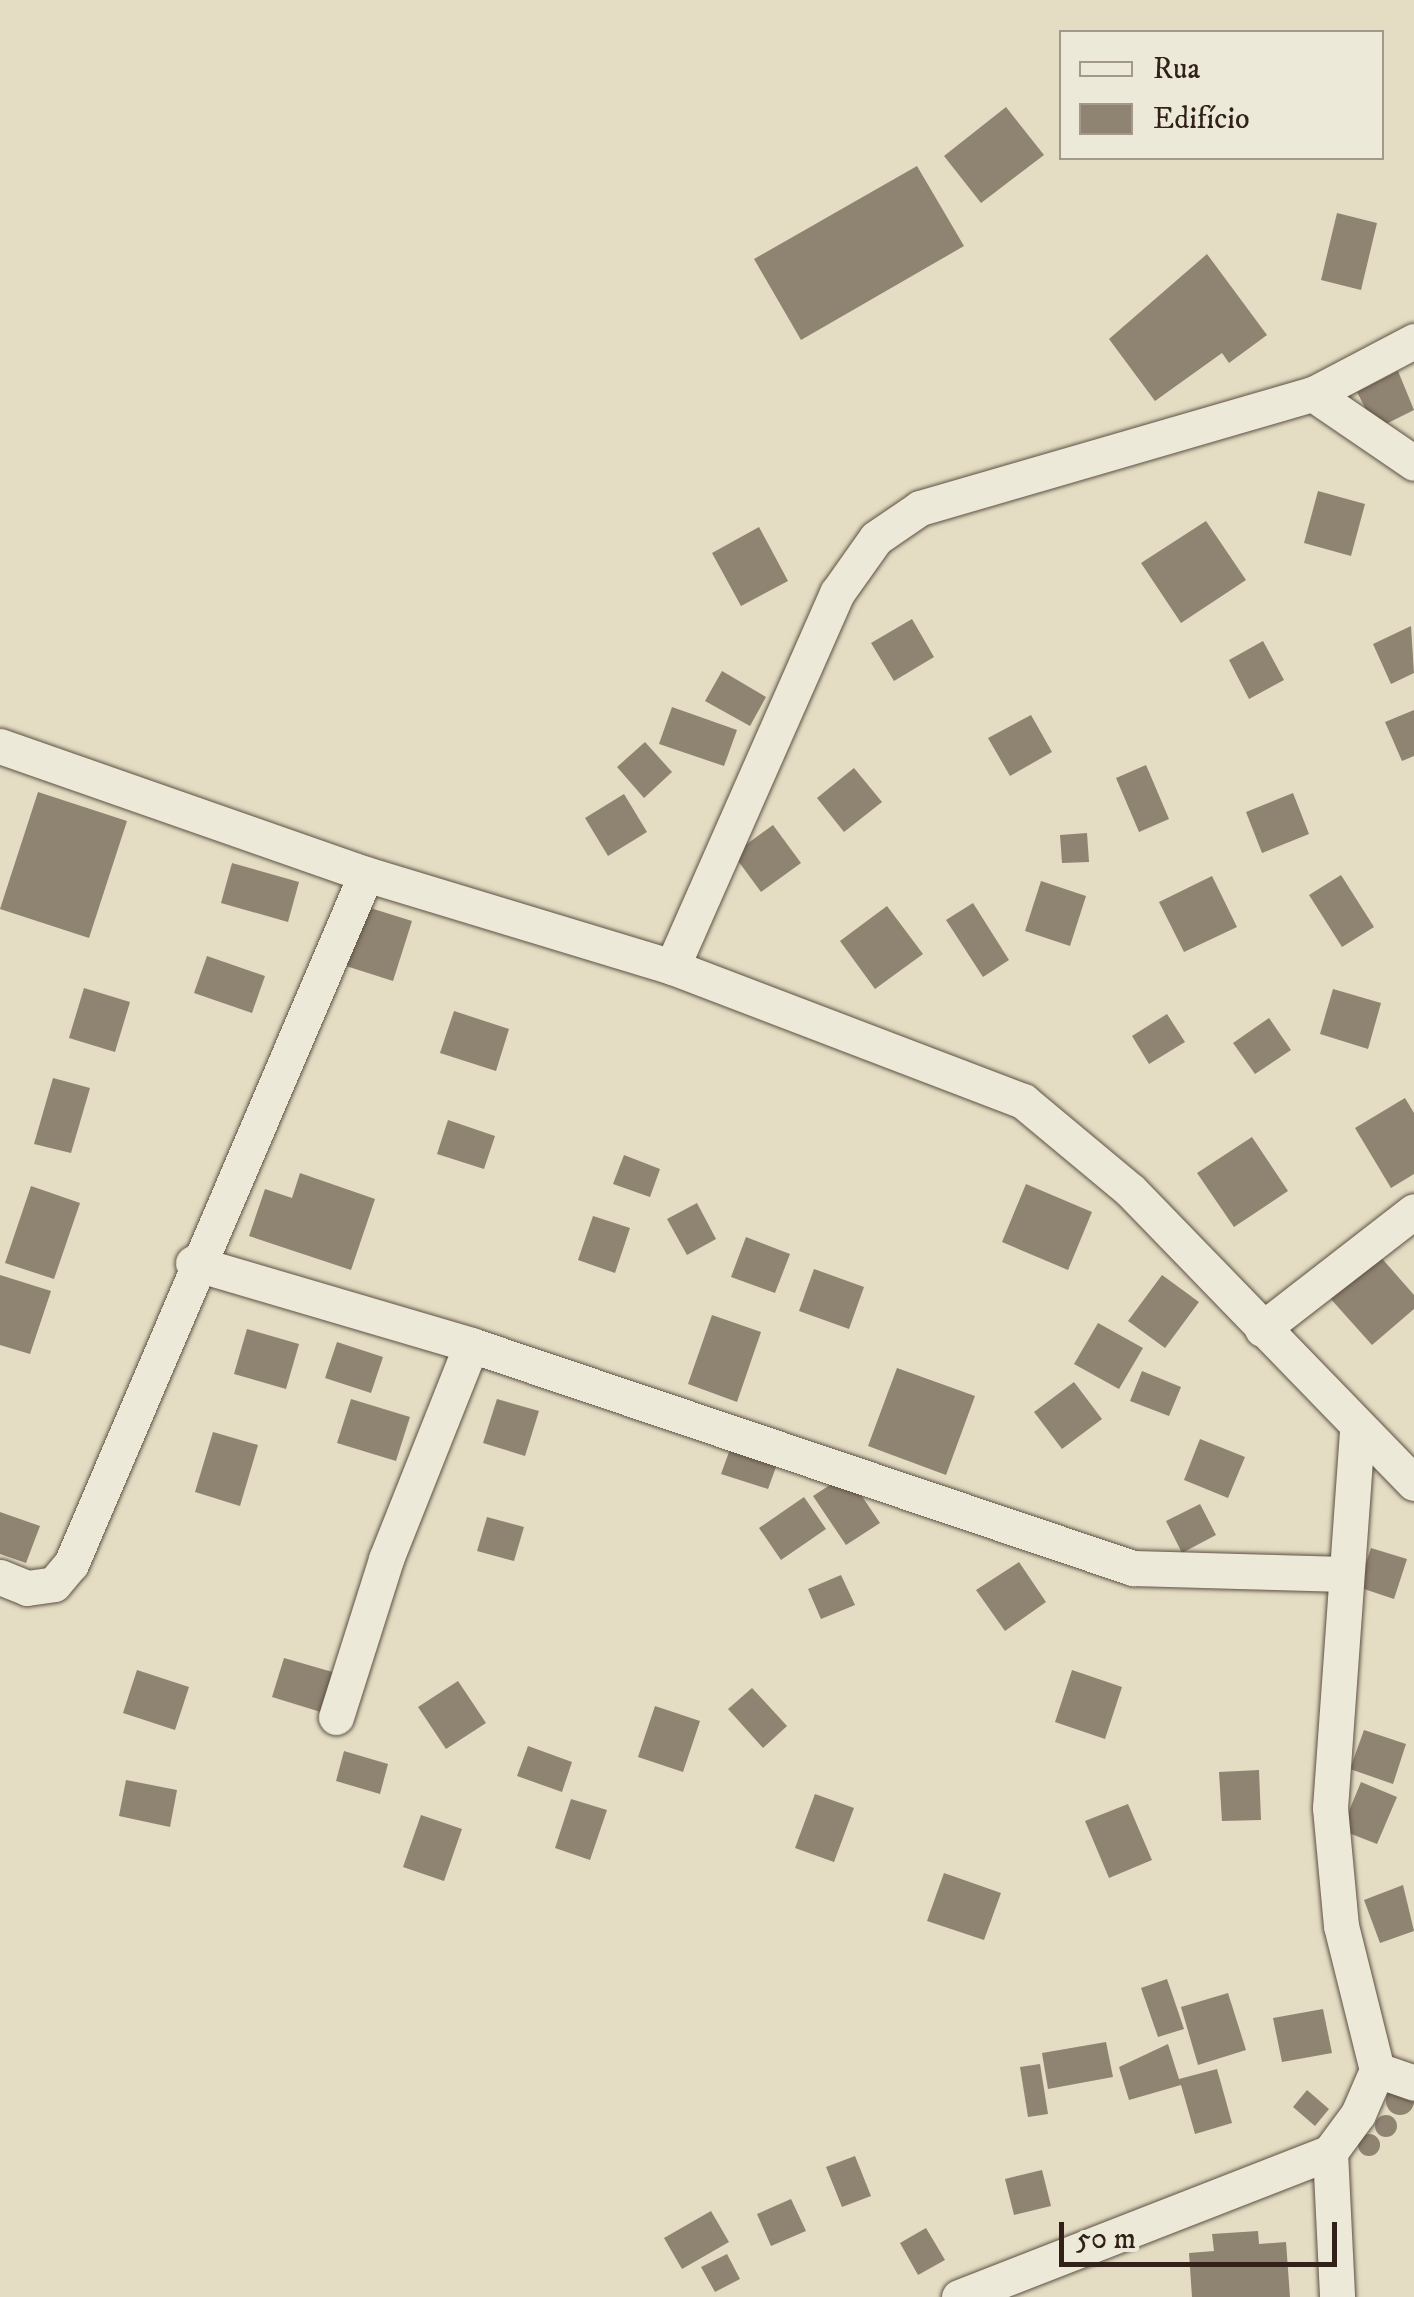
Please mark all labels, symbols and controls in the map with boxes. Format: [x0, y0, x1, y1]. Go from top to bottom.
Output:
legend [1059, 30, 1384, 160]
text: Rua [1153, 51, 1200, 88]
text: Edifício [1153, 101, 1249, 138]
scale bar [1064, 2202, 1342, 2264]
text: 50 m [1076, 2221, 1136, 2258]

